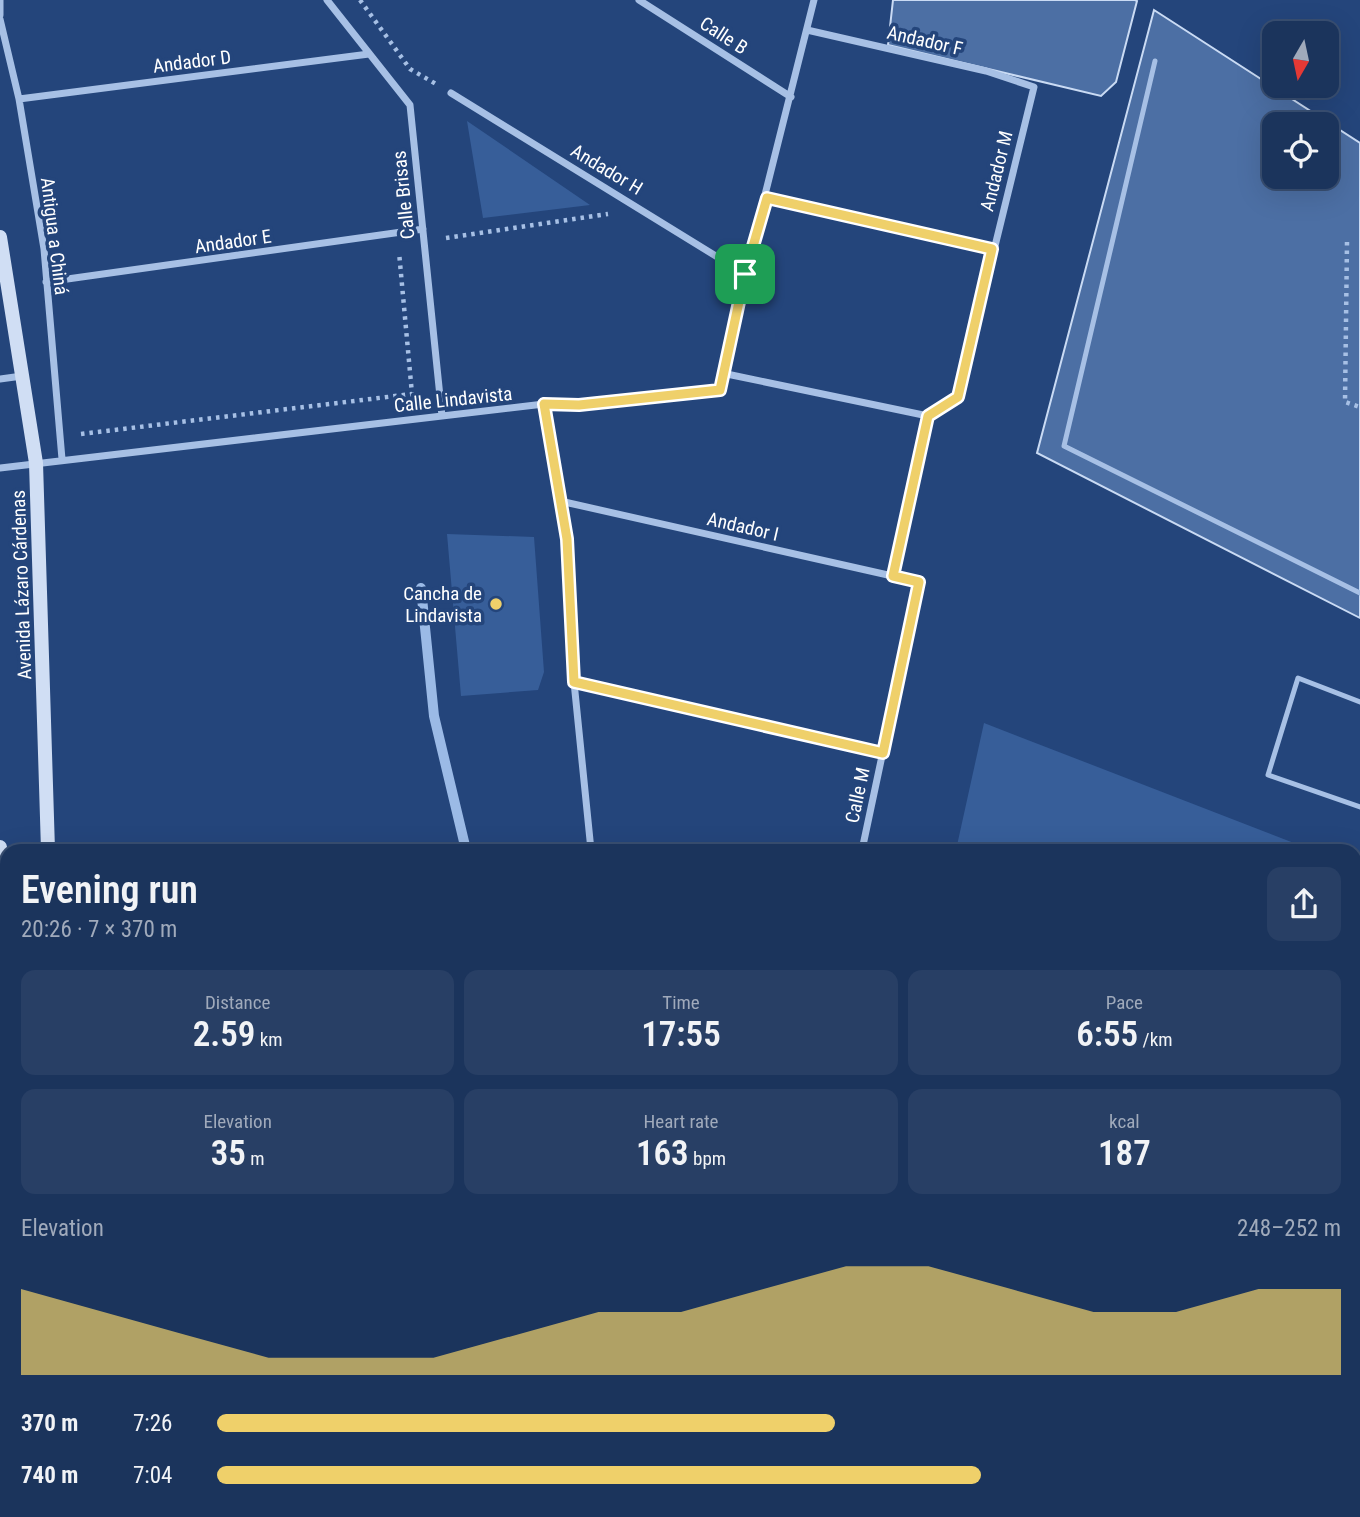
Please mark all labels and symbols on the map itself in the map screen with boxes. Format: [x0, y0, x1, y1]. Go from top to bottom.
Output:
street label: Calle B [696, 12, 752, 59]
street label: Andador F [885, 21, 965, 60]
north arrow [1262, 21, 1339, 98]
street label: Andador D [152, 45, 232, 78]
street label: Andador M [975, 128, 1018, 214]
street label: Andador H [567, 139, 647, 200]
street label: Calle Brisas [387, 150, 420, 240]
street label: Antigua a Chiná [36, 176, 73, 296]
street label: Andador E [193, 225, 273, 258]
pin [715, 244, 775, 304]
street label: Calle Lindavista [393, 382, 513, 417]
street label: Avenida Lázaro Cárdenas [7, 490, 36, 680]
street label: Andador I [705, 507, 781, 546]
place label: Cancha de Lindavista [403, 582, 482, 627]
marker: Cancha de Lindavista [488, 596, 504, 612]
street label: Calle M [840, 765, 875, 825]

